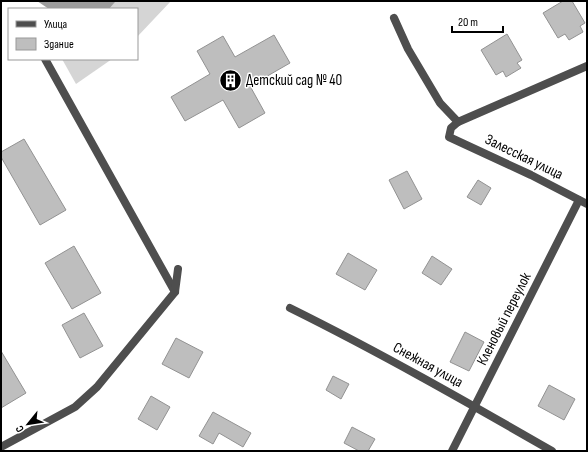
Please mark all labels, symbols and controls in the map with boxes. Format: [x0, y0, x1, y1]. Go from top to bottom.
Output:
legend [8, 8, 138, 60]
scale bar [452, 8, 503, 34]
text: 20 m [458, 15, 478, 30]
text: Улица [44, 17, 68, 32]
text: Здание [44, 37, 74, 52]
building icon: Детский сад № 40 [217, 67, 243, 93]
place label: Детский сад № 40 [246, 71, 342, 90]
street label: Залесская улица [482, 130, 566, 184]
street label: Кленовый переулок [472, 269, 536, 369]
street label: Снежная улица [390, 338, 467, 392]
north arrow [8, 404, 48, 444]
text: С [13, 423, 27, 434]

